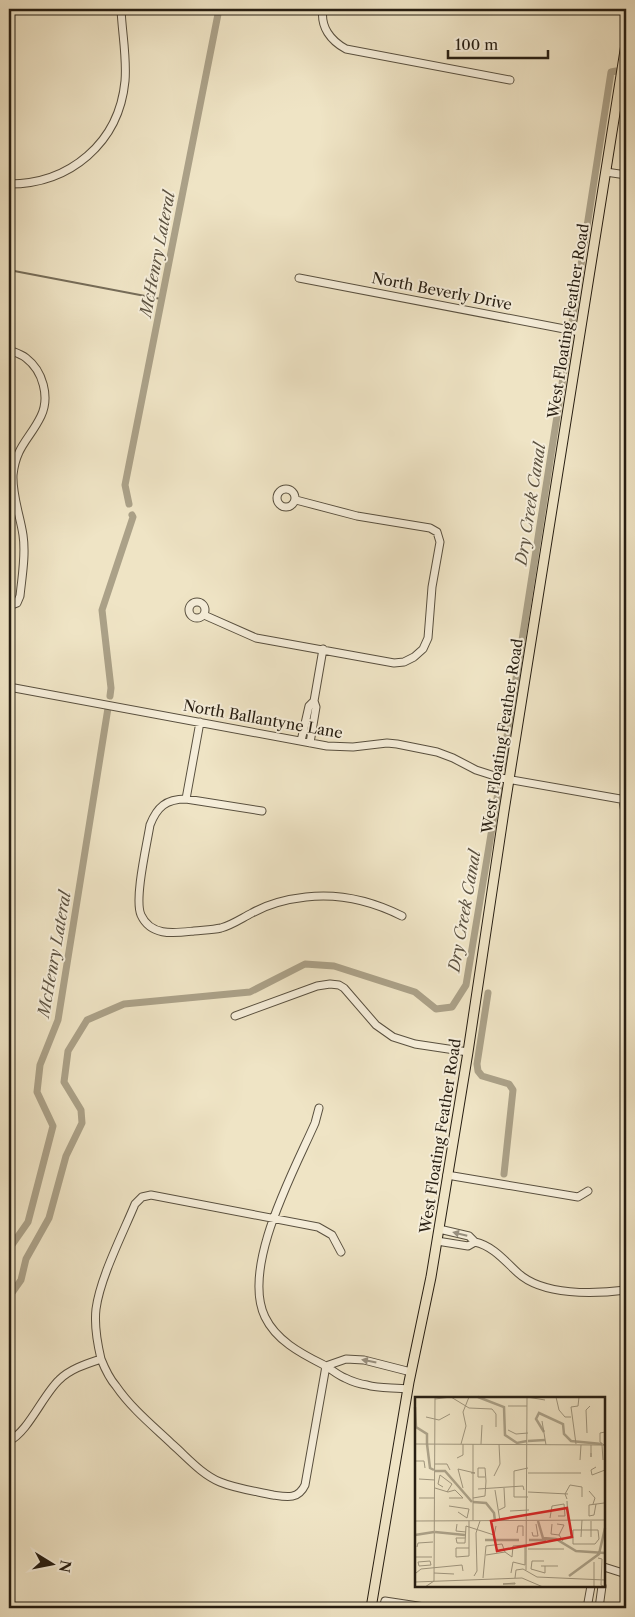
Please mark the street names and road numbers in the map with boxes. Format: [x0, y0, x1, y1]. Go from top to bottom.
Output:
street label: West Floating Feather Road [543, 222, 593, 421]
street label: North Beverly Drive [370, 268, 514, 314]
street label: West Floating Feather Road [477, 637, 527, 836]
street label: North Ballantyne Lane [182, 696, 344, 742]
street label: West Floating Feather Road [415, 1037, 465, 1236]

